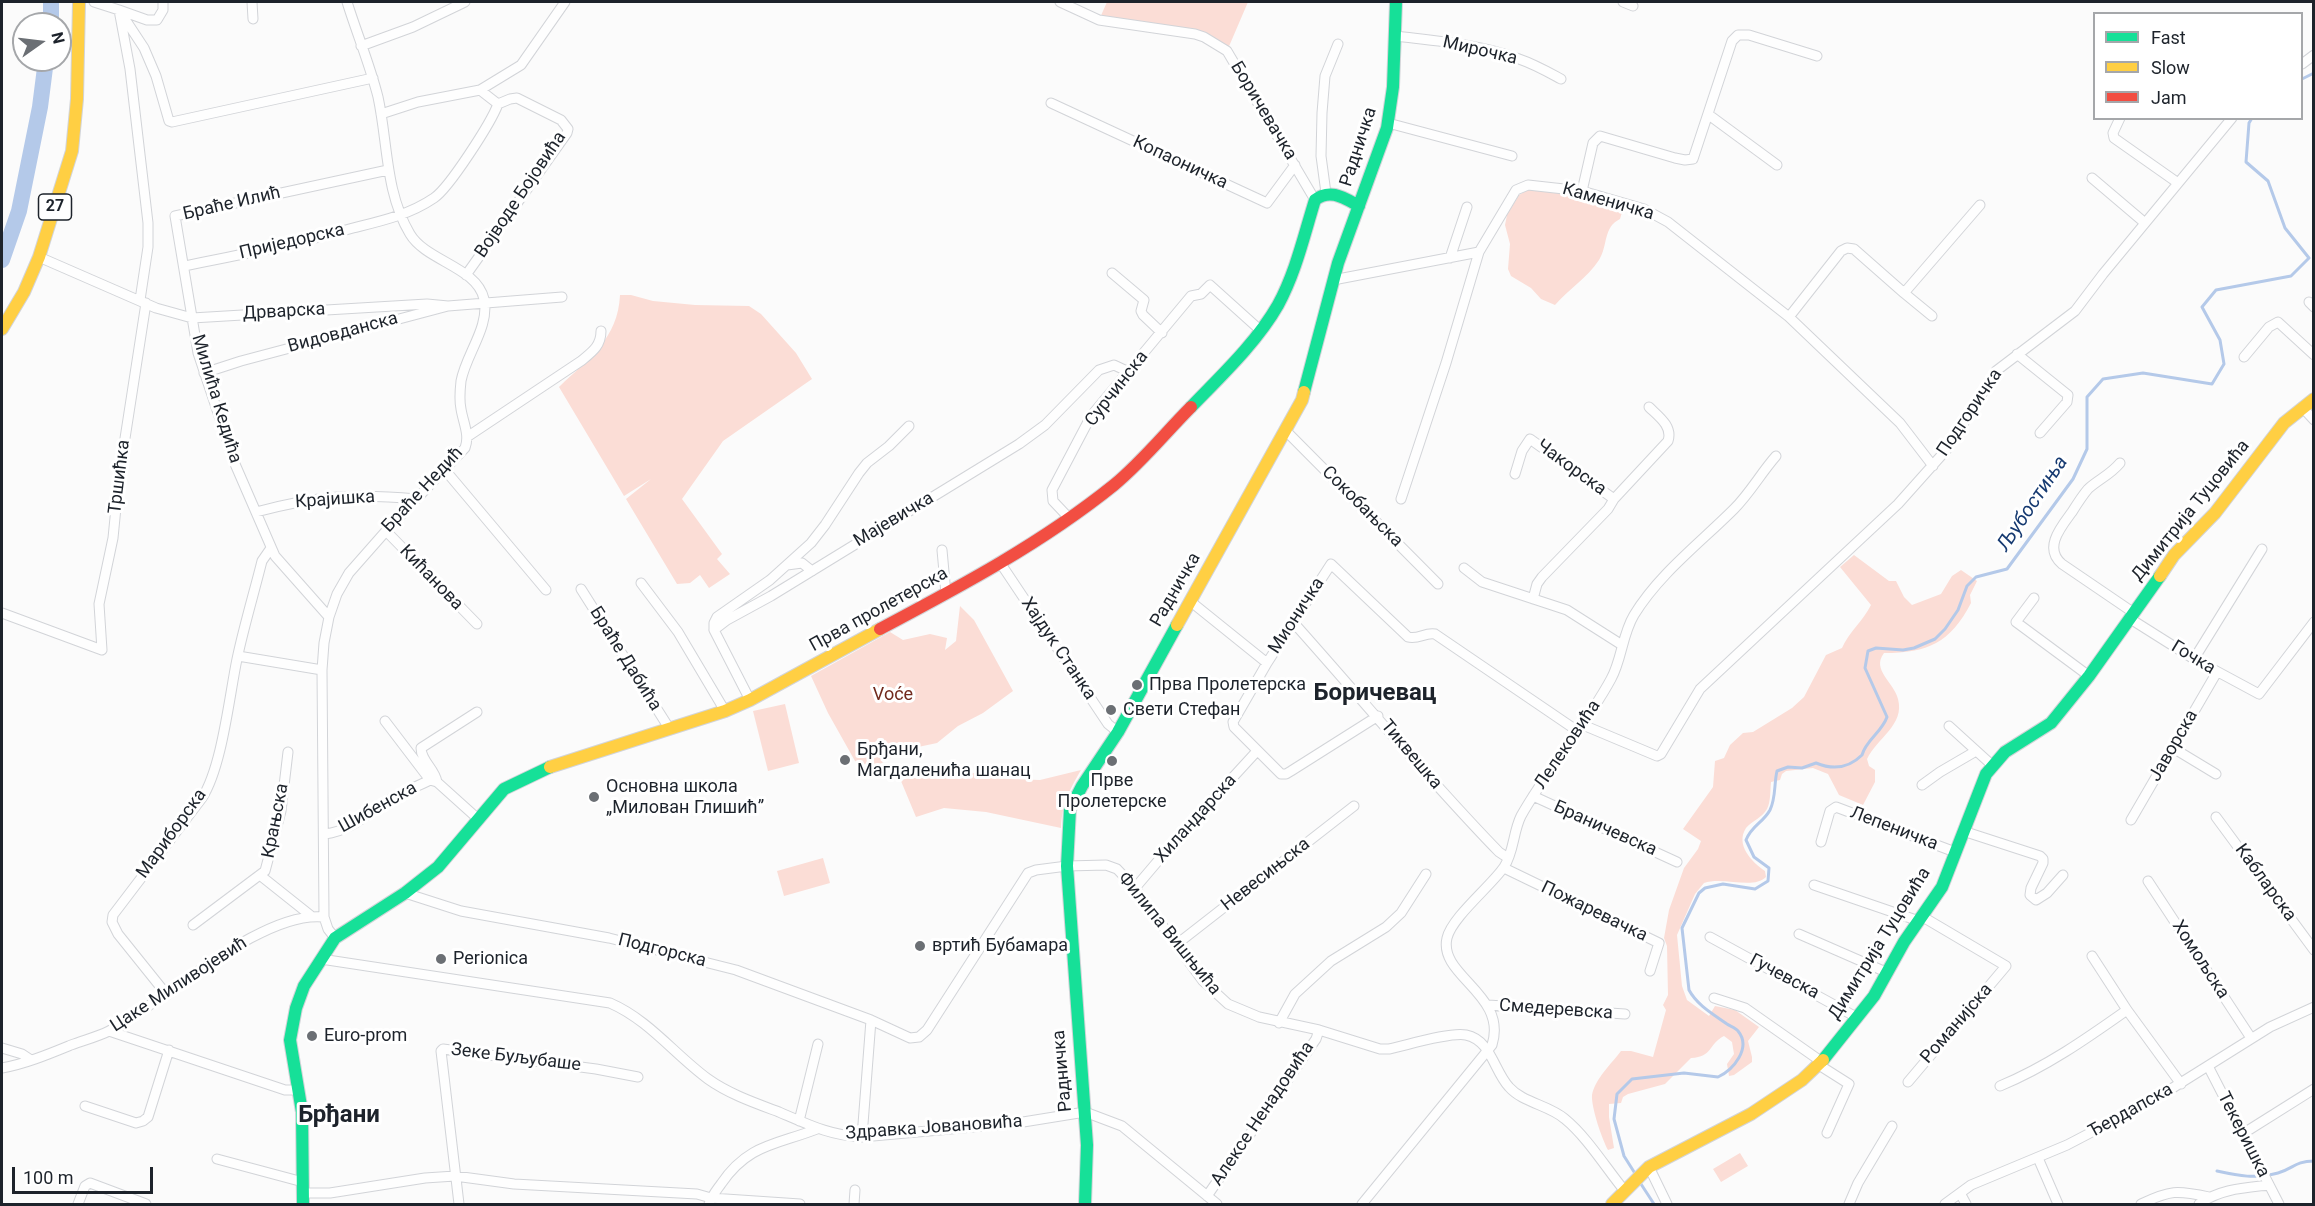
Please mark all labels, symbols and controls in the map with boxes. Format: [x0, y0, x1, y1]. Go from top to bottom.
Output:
north arrow [12, 12, 72, 72]
legend [2093, 12, 2303, 120]
text: Fast [2151, 27, 2186, 48]
text: N [47, 30, 69, 46]
street label: Мирочка [1441, 32, 1519, 70]
text: Slow [2151, 57, 2190, 78]
street label: Боричевачка [1225, 58, 1301, 164]
text: Jam [2151, 87, 2187, 108]
street label: Радничка [1336, 105, 1382, 189]
street label: Војводе Бојовића [471, 128, 571, 262]
street label: Копаоничка [1129, 132, 1231, 194]
street label: Каменичка [1560, 179, 1656, 225]
street label: Браће Илић [181, 182, 283, 226]
road number: 27 [38, 194, 72, 220]
street label: Приједорска [237, 219, 347, 265]
street label: Дрварска [242, 299, 326, 325]
street label: Видовданска [286, 308, 400, 358]
street label: Милића Кедића [186, 332, 246, 466]
street label: Сурчинска [1081, 347, 1153, 431]
street label: Подгоричка [1933, 365, 2007, 461]
street label: Чакорска [1532, 435, 1610, 501]
street label: Димитрија Туцовића [2127, 436, 2255, 586]
street label: Тршићка [105, 439, 135, 515]
street label: Браће Недић [378, 443, 468, 537]
water label: Љубостиња [1992, 452, 2074, 556]
street label: Сокобањска [1317, 462, 1407, 552]
street label: Крајишка [294, 486, 376, 514]
street label: Мајевичка [850, 488, 938, 552]
street label: Кићанова [395, 541, 467, 615]
street label: Радничка [1146, 549, 1206, 631]
street label: Прва пролетерска [806, 563, 952, 657]
street label: Мионичка [1264, 574, 1330, 658]
street label: Хајдук Станка [1016, 594, 1100, 704]
street label: Браће Дабића [584, 603, 666, 715]
street label: Гочка [2167, 636, 2219, 680]
place label: Прва Пролетерска [1149, 674, 1306, 696]
marker: Прва Пролетерска [1130, 678, 1144, 692]
district label: Боричевац [1314, 680, 1436, 708]
park label: Voće [873, 684, 913, 706]
street label: Лелековића [1530, 696, 1606, 794]
place label: Свети Стефан [1123, 699, 1240, 721]
marker: Свети Стефан [1104, 703, 1118, 717]
street label: Јаворска [2145, 706, 2203, 786]
street label: Тиквешка [1376, 716, 1446, 794]
place label: Брђани, Магдаленића шанац [857, 739, 1031, 782]
marker: Брђани, Магдаленића шанац [838, 753, 852, 767]
marker: Прве Пролетерске [1105, 754, 1119, 768]
place label: Прве Пролетерске [1057, 770, 1167, 812]
street label: Хиландарска [1151, 770, 1241, 868]
place label: Основна школа „Милован Глишић” [606, 776, 764, 818]
street label: Шибенска [335, 778, 421, 838]
street label: Крањска [258, 782, 294, 860]
street label: Мариборска [132, 785, 212, 883]
marker: Основна школа „Милован Глишић” [587, 790, 601, 804]
street label: Браничевска [1550, 797, 1660, 861]
street label: Лепеничка [1847, 802, 1941, 856]
street label: Невесињска [1217, 834, 1315, 916]
street label: Кабларска [2230, 840, 2300, 926]
street label: Димитрија Туцовића [1824, 864, 1936, 1024]
street label: Филипа Вишњића [1113, 868, 1225, 1000]
street label: Пожаревачка [1537, 877, 1651, 947]
street label: Хомољска [2167, 917, 2233, 1003]
street label: Подгорска [616, 930, 708, 972]
street label: Цаке Миливојевић [107, 933, 251, 1037]
place label: вртић Бубамара [932, 935, 1068, 957]
marker: вртић Бубамара [913, 939, 927, 953]
place label: Perionica [453, 948, 528, 970]
street label: Гучевска [1745, 950, 1823, 1004]
marker: Perionica [434, 952, 448, 966]
street label: Романијска [1916, 980, 1998, 1068]
street label: Смедеревска [1498, 995, 1614, 1025]
place label: Euro-prom [324, 1025, 407, 1047]
marker: Euro-prom [305, 1029, 319, 1043]
street label: Радничка [1049, 1029, 1077, 1113]
street label: Алексе Ненадовића [1207, 1038, 1319, 1190]
street label: Зеке Буљубаше [450, 1039, 582, 1077]
street label: Ђердапска [2085, 1079, 2177, 1143]
street label: Текеришка [2212, 1089, 2274, 1181]
district label: Брђани [298, 1102, 380, 1130]
street label: Здравка Јовановића [845, 1111, 1023, 1145]
scale bar [15, 1155, 156, 1193]
text: 100 m [23, 1167, 74, 1188]

